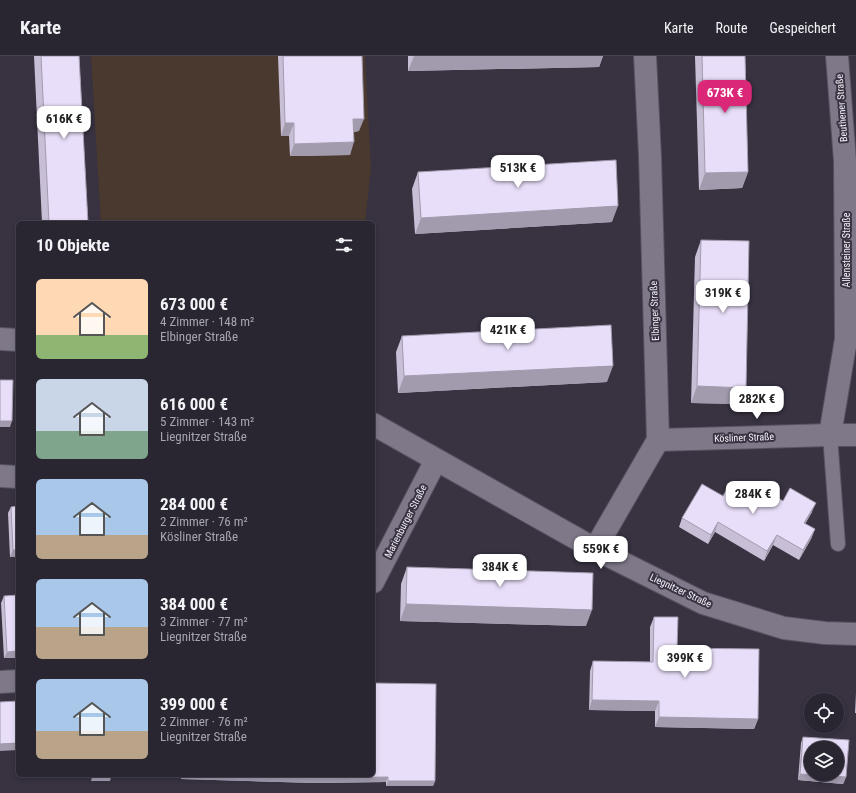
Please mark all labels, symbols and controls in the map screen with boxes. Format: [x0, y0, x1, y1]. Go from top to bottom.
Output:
text: Karte [20, 16, 61, 39]
text: Karte [664, 20, 694, 36]
text: Route [716, 20, 748, 36]
text: Gespeichert [770, 20, 836, 36]
street label: Beuthener Straße [834, 73, 849, 142]
pin: 673K € [692, 80, 758, 114]
text: 673K € [707, 85, 743, 100]
pin: 616K € [31, 106, 97, 140]
text: 616K € [46, 111, 82, 126]
pin: 513K € [485, 155, 551, 189]
text: 513K € [500, 160, 536, 175]
street label: Allensteiner Straße [841, 212, 852, 287]
icon: filters [333, 234, 355, 256]
text: 10 Objekte [36, 235, 110, 255]
pin: 319K € [690, 280, 756, 314]
street label: Elbinger Straße [648, 281, 661, 341]
text: 319K € [705, 285, 741, 300]
text: 673 000 € [160, 294, 228, 314]
icon: home [68, 295, 116, 343]
text: 4 Zimmer · 148 m² [160, 314, 254, 329]
pin: 421K € [475, 317, 541, 351]
text: 421K € [490, 322, 526, 337]
text: Elbinger Straße [160, 329, 238, 344]
pin: 282K € [724, 386, 790, 420]
text: 282K € [739, 391, 775, 406]
text: 616 000 € [160, 394, 228, 414]
icon: home [68, 395, 116, 443]
text: 5 Zimmer · 143 m² [160, 414, 254, 429]
text: Liegnitzer Straße [160, 429, 247, 444]
street label: Kösliner Straße [714, 431, 775, 444]
pin: 284K € [720, 481, 786, 515]
street label: Marienburger Straße [382, 483, 429, 560]
text: 284K € [735, 486, 771, 501]
text: 284 000 € [160, 494, 228, 514]
icon: home [68, 495, 116, 543]
text: 2 Zimmer · 76 m² [160, 514, 248, 529]
text: Kösliner Straße [160, 529, 238, 544]
pin: 559K € [568, 536, 634, 570]
text: 559K € [583, 541, 619, 556]
pin: 384K € [467, 554, 533, 588]
text: 384K € [482, 559, 518, 574]
street label: Liegnitzer Straße [648, 571, 714, 610]
text: 384 000 € [160, 594, 228, 614]
icon: home [68, 595, 116, 643]
text: 3 Zimmer · 77 m² [160, 614, 248, 629]
text: Liegnitzer Straße [160, 629, 247, 644]
pin: 399K € [652, 645, 718, 679]
text: 399K € [667, 650, 703, 665]
map controls [804, 693, 844, 781]
button: locate [804, 693, 844, 733]
text: 399 000 € [160, 694, 228, 714]
icon: home [68, 695, 116, 743]
text: 2 Zimmer · 76 m² [160, 714, 248, 729]
text: Liegnitzer Straße [160, 729, 247, 744]
button: layers [804, 741, 844, 781]

